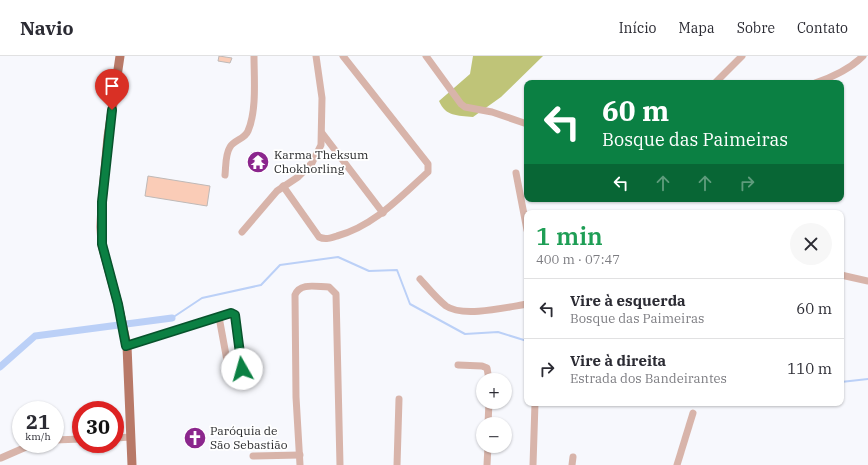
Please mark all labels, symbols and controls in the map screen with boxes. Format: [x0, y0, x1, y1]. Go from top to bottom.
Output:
text: Navio [20, 16, 74, 40]
text: Início [619, 19, 656, 37]
text: Mapa [678, 19, 715, 37]
text: Sobre [737, 19, 775, 37]
text: Contato [797, 19, 848, 37]
pin [95, 69, 129, 110]
icon: arrive [101, 75, 123, 97]
text: 60 m [602, 92, 669, 129]
icon: left [536, 96, 588, 148]
text: Bosque das Paimeiras [602, 128, 788, 151]
place label: Karma Theksum Chokhorling [274, 147, 369, 176]
temple icon: Karma Theksum Chokhorling [245, 149, 271, 175]
icon: left [610, 172, 632, 194]
icon: ahead [652, 172, 674, 194]
icon: ahead [694, 172, 716, 194]
icon: right [736, 172, 758, 194]
text: 1 min [536, 220, 603, 252]
button: close [790, 223, 832, 265]
text: 400 m · 07:47 [536, 251, 620, 268]
text: Vire à esquerda [570, 291, 686, 310]
icon: left [536, 298, 558, 320]
text: 60 m [796, 299, 832, 318]
text: Bosque das Paimeiras [570, 310, 704, 327]
position arrow [221, 348, 263, 390]
text: Vire à direita [570, 351, 666, 370]
icon: right [536, 358, 558, 380]
text: 110 m [787, 359, 832, 378]
text: Estrada dos Bandeirantes [570, 370, 727, 387]
map controls [476, 373, 512, 453]
button: + [476, 373, 512, 409]
speed limit sign: 30 [72, 401, 124, 453]
text: 21 [26, 408, 50, 435]
button: − [476, 417, 512, 453]
place label: Paróquia de São Sebastião [210, 423, 288, 452]
church icon: Paróquia de São Sebastião [182, 425, 208, 451]
text: km/h [25, 430, 51, 443]

